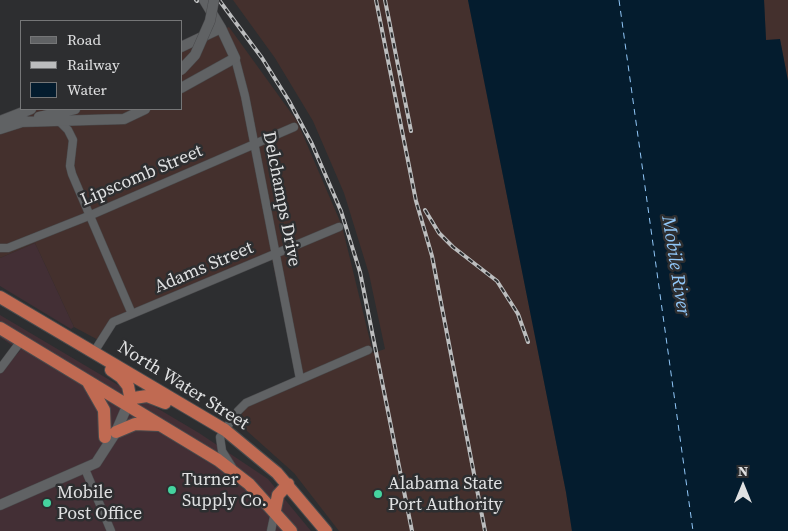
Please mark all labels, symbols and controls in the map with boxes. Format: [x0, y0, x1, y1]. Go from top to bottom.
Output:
legend [20, 20, 182, 110]
text: Road [67, 29, 101, 50]
text: Railway [67, 54, 120, 75]
text: Water [67, 79, 107, 100]
street label: Delchamps Drive [257, 129, 305, 269]
street label: Lipscomb Street [78, 141, 206, 211]
water label: Mobile River [656, 214, 694, 318]
street label: Adams Street [151, 237, 257, 299]
street label: North Water Street [114, 337, 252, 435]
north arrow [718, 461, 768, 511]
text: N [738, 461, 748, 481]
place label: Turner Supply Co. [182, 469, 267, 512]
place label: Alabama State Port Authority [388, 473, 503, 516]
place label: Mobile Post Office [57, 482, 142, 524]
marker: Turner Supply Co. [166, 484, 178, 496]
marker: Alabama State Port Authority [372, 488, 384, 500]
marker: Mobile Post Office [41, 497, 53, 509]

